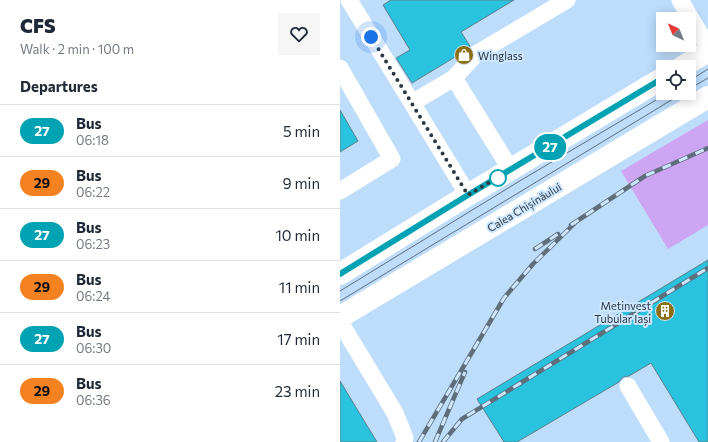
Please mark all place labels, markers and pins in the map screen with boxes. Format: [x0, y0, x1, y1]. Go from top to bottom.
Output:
shop icon: Winglass [453, 44, 475, 66]
place label: Winglass [478, 49, 523, 62]
unlabelled marker [489, 169, 507, 187]
place label: Metinvest Tubular Iași [594, 299, 651, 326]
building icon: Metinvest Tubular Iași [654, 300, 676, 322]

